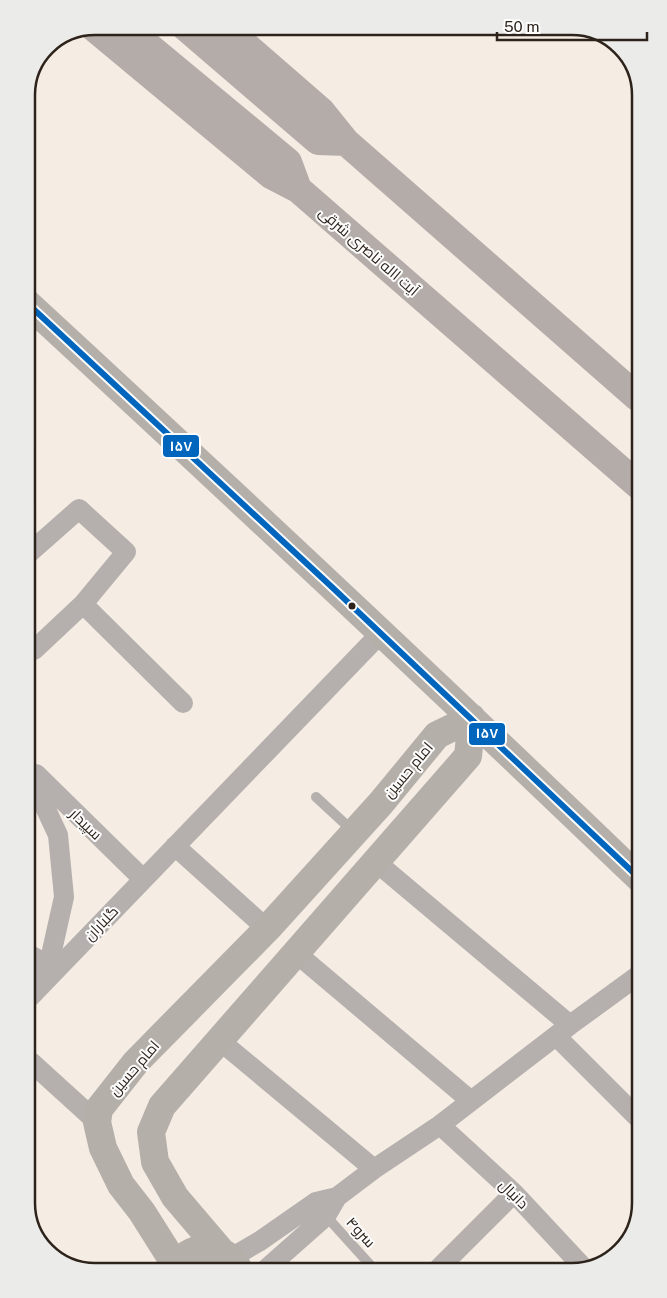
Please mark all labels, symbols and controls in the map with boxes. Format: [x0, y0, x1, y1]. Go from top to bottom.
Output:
scale bar [497, 10, 647, 42]
text: 50 m [504, 18, 539, 35]
street label: آیت االه ناصری شرقی [314, 203, 422, 300]
line badge: ۱۵۷ [162, 434, 200, 458]
text: ۱۵۷ [170, 438, 192, 454]
unlabelled marker [347, 601, 357, 611]
line badge: ۱۵۷ [468, 722, 506, 746]
text: ۱۵۷ [476, 725, 498, 741]
street label: امام حسین [380, 739, 438, 803]
street label: سپیدار [65, 804, 105, 844]
street label: گلباران [80, 902, 123, 945]
street label: امام حسین [106, 1037, 164, 1100]
street label: دانیال [495, 1176, 532, 1213]
street label: سرو۴ [342, 1213, 379, 1251]

